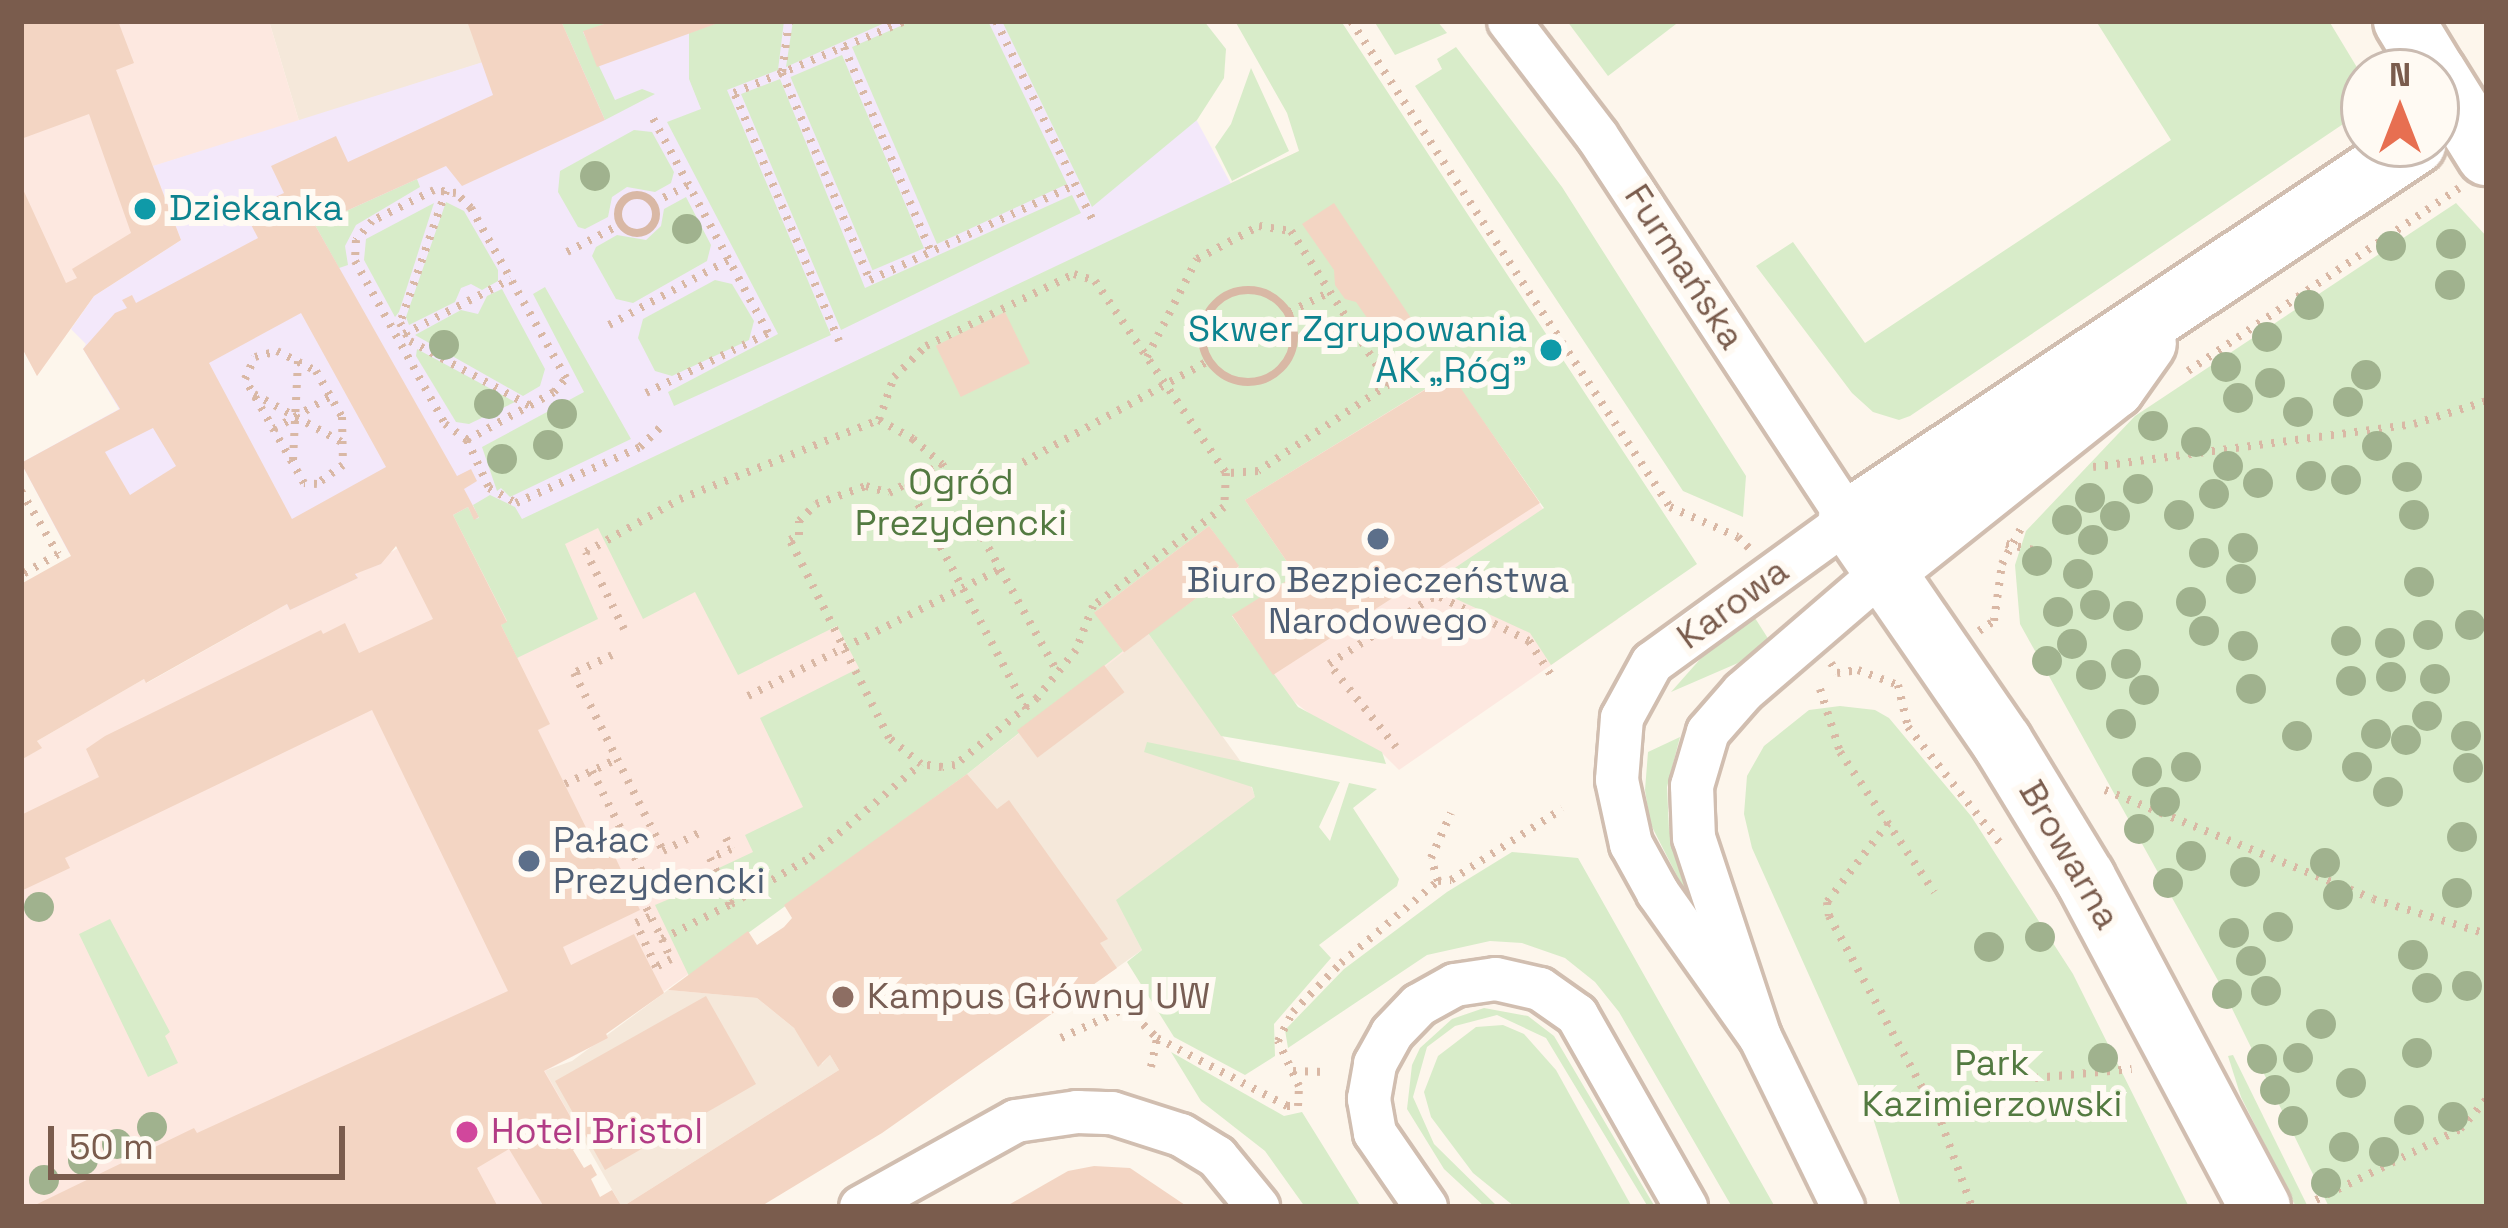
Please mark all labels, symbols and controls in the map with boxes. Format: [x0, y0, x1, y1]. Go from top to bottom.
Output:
north arrow [2340, 48, 2460, 168]
text: N [2389, 54, 2411, 96]
street label: Furmańska [1615, 177, 1753, 357]
place label: Dziekanka [169, 187, 343, 231]
marker: Dziekanka [132, 196, 158, 222]
place label: Skwer Zgrupowania AK „Róg” [1188, 307, 1527, 392]
marker: Skwer Zgrupowania AK „Róg” [1538, 337, 1564, 363]
park label: Ogród Prezydencki [855, 460, 1067, 545]
marker: Biuro Bezpieczeństwa Narodowego [1365, 526, 1391, 552]
street label: Karowa [1669, 549, 1797, 659]
place label: Biuro Bezpieczeństwa Narodowego [1187, 558, 1569, 643]
street label: Browarna [2009, 773, 2129, 937]
place label: Pałac Prezydencki [553, 818, 765, 903]
marker: Pałac Prezydencki [516, 848, 542, 874]
place label: Kampus Główny UW [867, 975, 1210, 1019]
marker: Kampus Główny UW [830, 984, 856, 1010]
park label: Park Kazimierzowski [1862, 1041, 2122, 1126]
scale bar [54, 1102, 351, 1176]
place label: Hotel Bristol [491, 1110, 703, 1154]
marker: Hotel Bristol [454, 1119, 480, 1145]
text: 50 m [69, 1124, 154, 1170]

